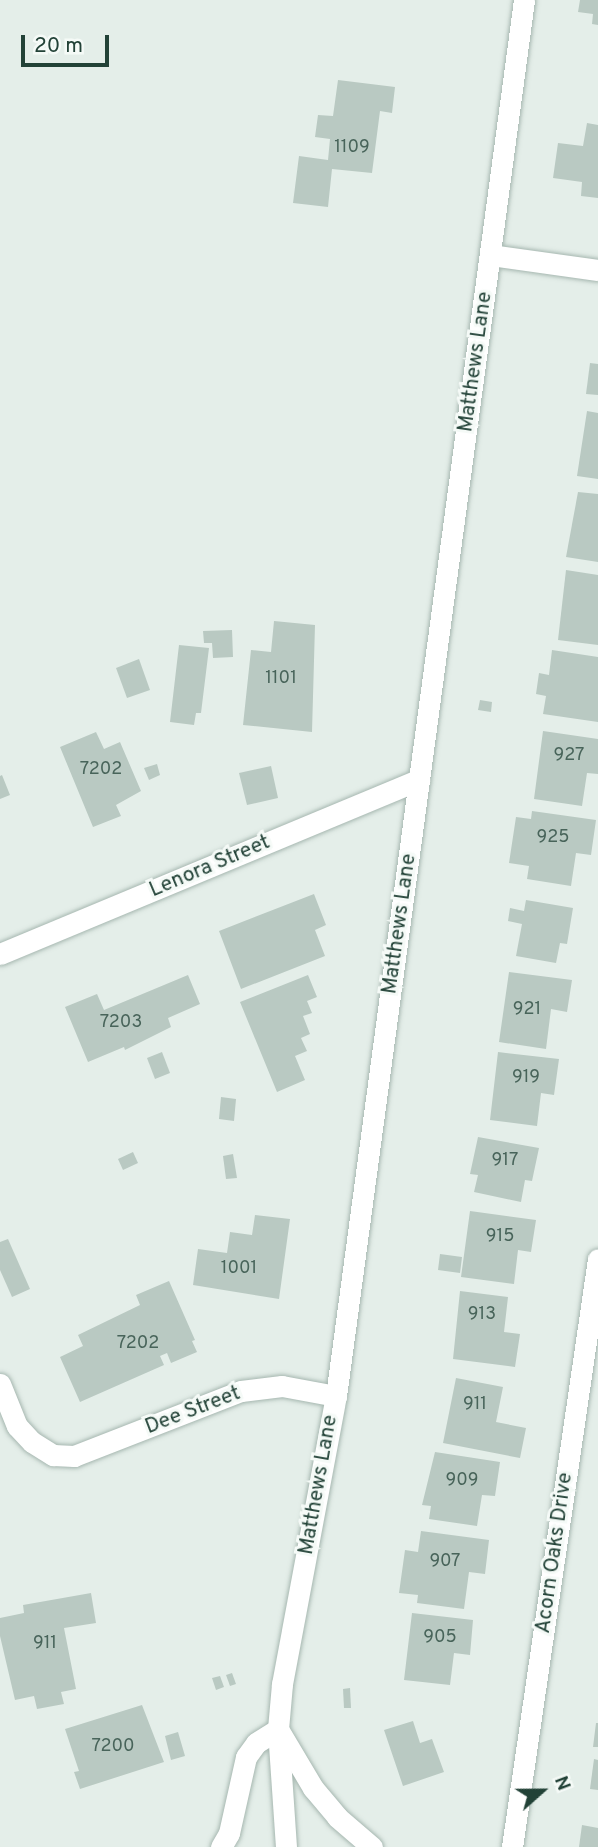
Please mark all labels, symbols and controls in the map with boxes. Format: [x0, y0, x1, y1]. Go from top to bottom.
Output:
scale bar [24, 21, 112, 65]
text: 20 m [34, 33, 83, 60]
house number: 1109 [334, 137, 370, 159]
street label: Matthews Lane [454, 290, 498, 434]
house number: 1101 [265, 668, 297, 690]
house number: 927 [554, 745, 584, 767]
house number: 7202 [80, 759, 122, 781]
house number: 925 [537, 827, 569, 849]
street label: Lenora Street [146, 830, 274, 904]
street label: Matthews Lane [378, 852, 422, 996]
house number: 921 [513, 999, 541, 1021]
house number: 7203 [100, 1012, 142, 1034]
house number: 919 [512, 1067, 540, 1089]
house number: 917 [492, 1150, 518, 1172]
house number: 915 [486, 1226, 514, 1248]
house number: 1001 [221, 1258, 257, 1280]
house number: 913 [468, 1304, 496, 1326]
house number: 7202 [117, 1333, 159, 1355]
street label: Dee Street [142, 1381, 244, 1441]
house number: 911 [463, 1394, 487, 1416]
street label: Matthews Lane [294, 1413, 344, 1557]
house number: 909 [446, 1470, 478, 1492]
street label: Acorn Oaks Drive [531, 1471, 579, 1635]
house number: 907 [429, 1551, 461, 1573]
house number: 905 [423, 1627, 457, 1649]
house number: 911 [33, 1633, 57, 1655]
house number: 7200 [91, 1736, 135, 1758]
north arrow [507, 1756, 577, 1826]
text: N [548, 1773, 575, 1794]

